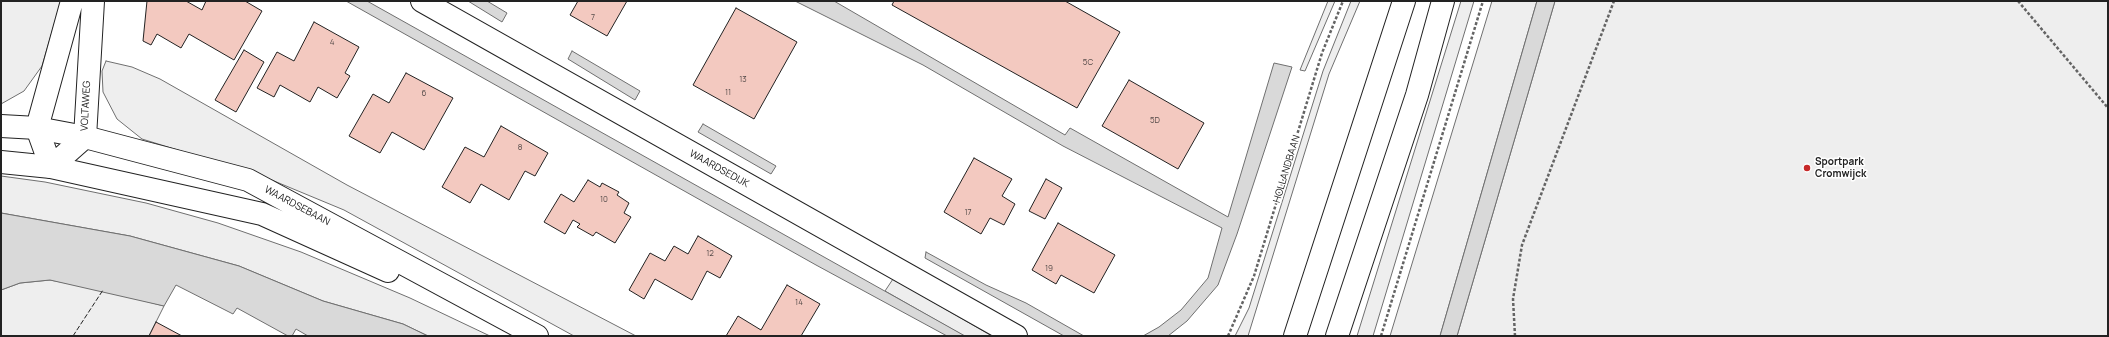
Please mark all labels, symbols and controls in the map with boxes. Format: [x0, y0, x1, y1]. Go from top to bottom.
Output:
house number: 7 [591, 13, 595, 23]
house number: 4 [330, 38, 334, 48]
house number: 5C [1083, 58, 1093, 68]
house number: 13 [739, 75, 747, 85]
street label: VOLTAWEG [79, 81, 93, 131]
house number: 11 [725, 88, 731, 98]
house number: 6 [422, 89, 426, 99]
house number: 5D [1150, 116, 1160, 126]
street label: HOLLANDBAAN [1271, 134, 1303, 204]
house number: 8 [518, 143, 522, 153]
street label: WAARDSEDIJK [687, 148, 751, 190]
place label: Sportpark Cromwijck [1815, 156, 1866, 180]
marker: Sportpark Cromwijck [1802, 163, 1812, 173]
street label: WAARDSEBAAN [262, 184, 332, 228]
house number: 10 [600, 195, 608, 205]
house number: 17 [964, 208, 972, 218]
house number: 12 [706, 249, 714, 259]
house number: 19 [1045, 264, 1053, 274]
house number: 14 [795, 298, 803, 308]

